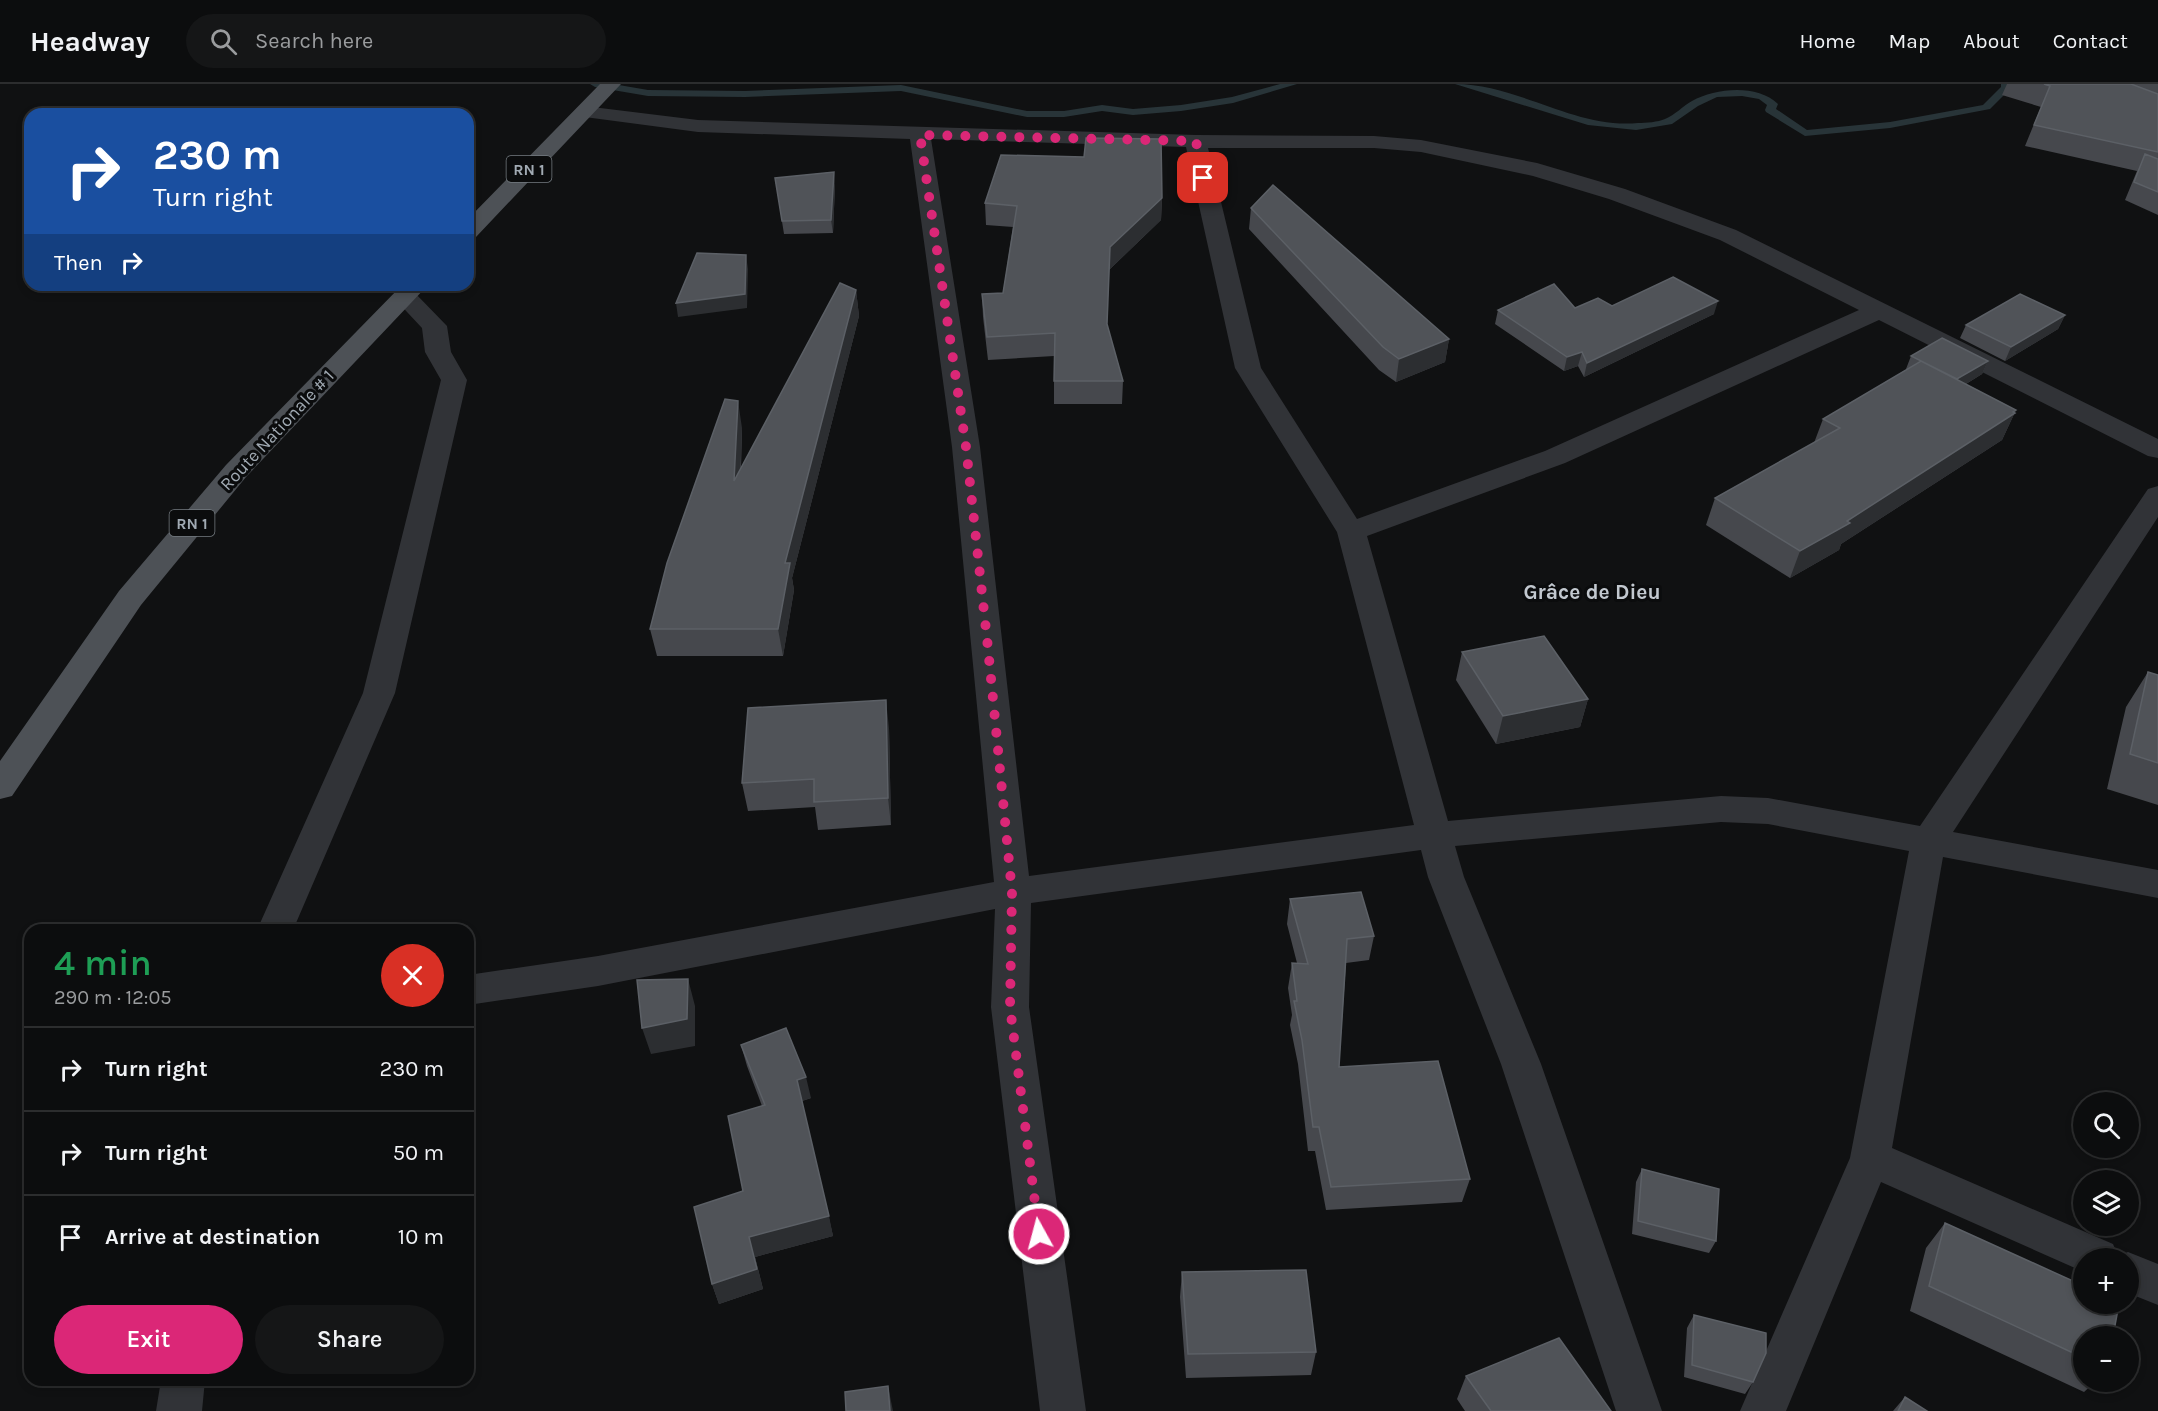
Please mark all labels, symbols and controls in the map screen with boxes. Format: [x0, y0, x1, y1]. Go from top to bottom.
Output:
search box [186, 14, 606, 68]
text: Headway [30, 25, 150, 58]
icon: search [207, 25, 240, 58]
text: Search here [255, 28, 373, 54]
text: Home [1800, 29, 1856, 53]
text: Map [1889, 29, 1930, 53]
text: About [1963, 29, 2020, 53]
text: Contact [2053, 29, 2128, 53]
text: 230 m [153, 130, 282, 180]
icon: right [54, 132, 132, 210]
pin [1177, 152, 1228, 203]
road number: RN 1 [506, 156, 552, 182]
icon: arrive [1186, 161, 1219, 194]
text: Turn right [153, 181, 273, 213]
icon: right [115, 246, 148, 279]
text: Then [54, 250, 103, 276]
street label: Route Nationale # 1 [215, 365, 339, 495]
road number: RN 1 [170, 510, 214, 536]
district label: Grâce de Dieu [1523, 580, 1661, 604]
text: 4 min [54, 942, 152, 984]
button: close [381, 944, 444, 1007]
text: 290 m · 12:05 [54, 986, 172, 1009]
icon: right [54, 1053, 87, 1086]
text: Turn right [105, 1056, 208, 1082]
text: 230 m [379, 1056, 444, 1082]
map controls [2073, 1092, 2139, 1392]
button: search [2073, 1092, 2139, 1158]
icon: right [54, 1137, 87, 1170]
text: Turn right [105, 1140, 208, 1166]
text: 50 m [393, 1140, 444, 1166]
button: layers [2073, 1170, 2139, 1236]
position arrow [1007, 1202, 1071, 1266]
icon: arrive [54, 1221, 87, 1254]
text: Arrive at destination [105, 1224, 320, 1250]
text: 10 m [398, 1224, 444, 1250]
button: + [2073, 1248, 2139, 1314]
button: Exit [54, 1305, 243, 1374]
button: Share [255, 1305, 444, 1374]
button: − [2073, 1326, 2139, 1392]

